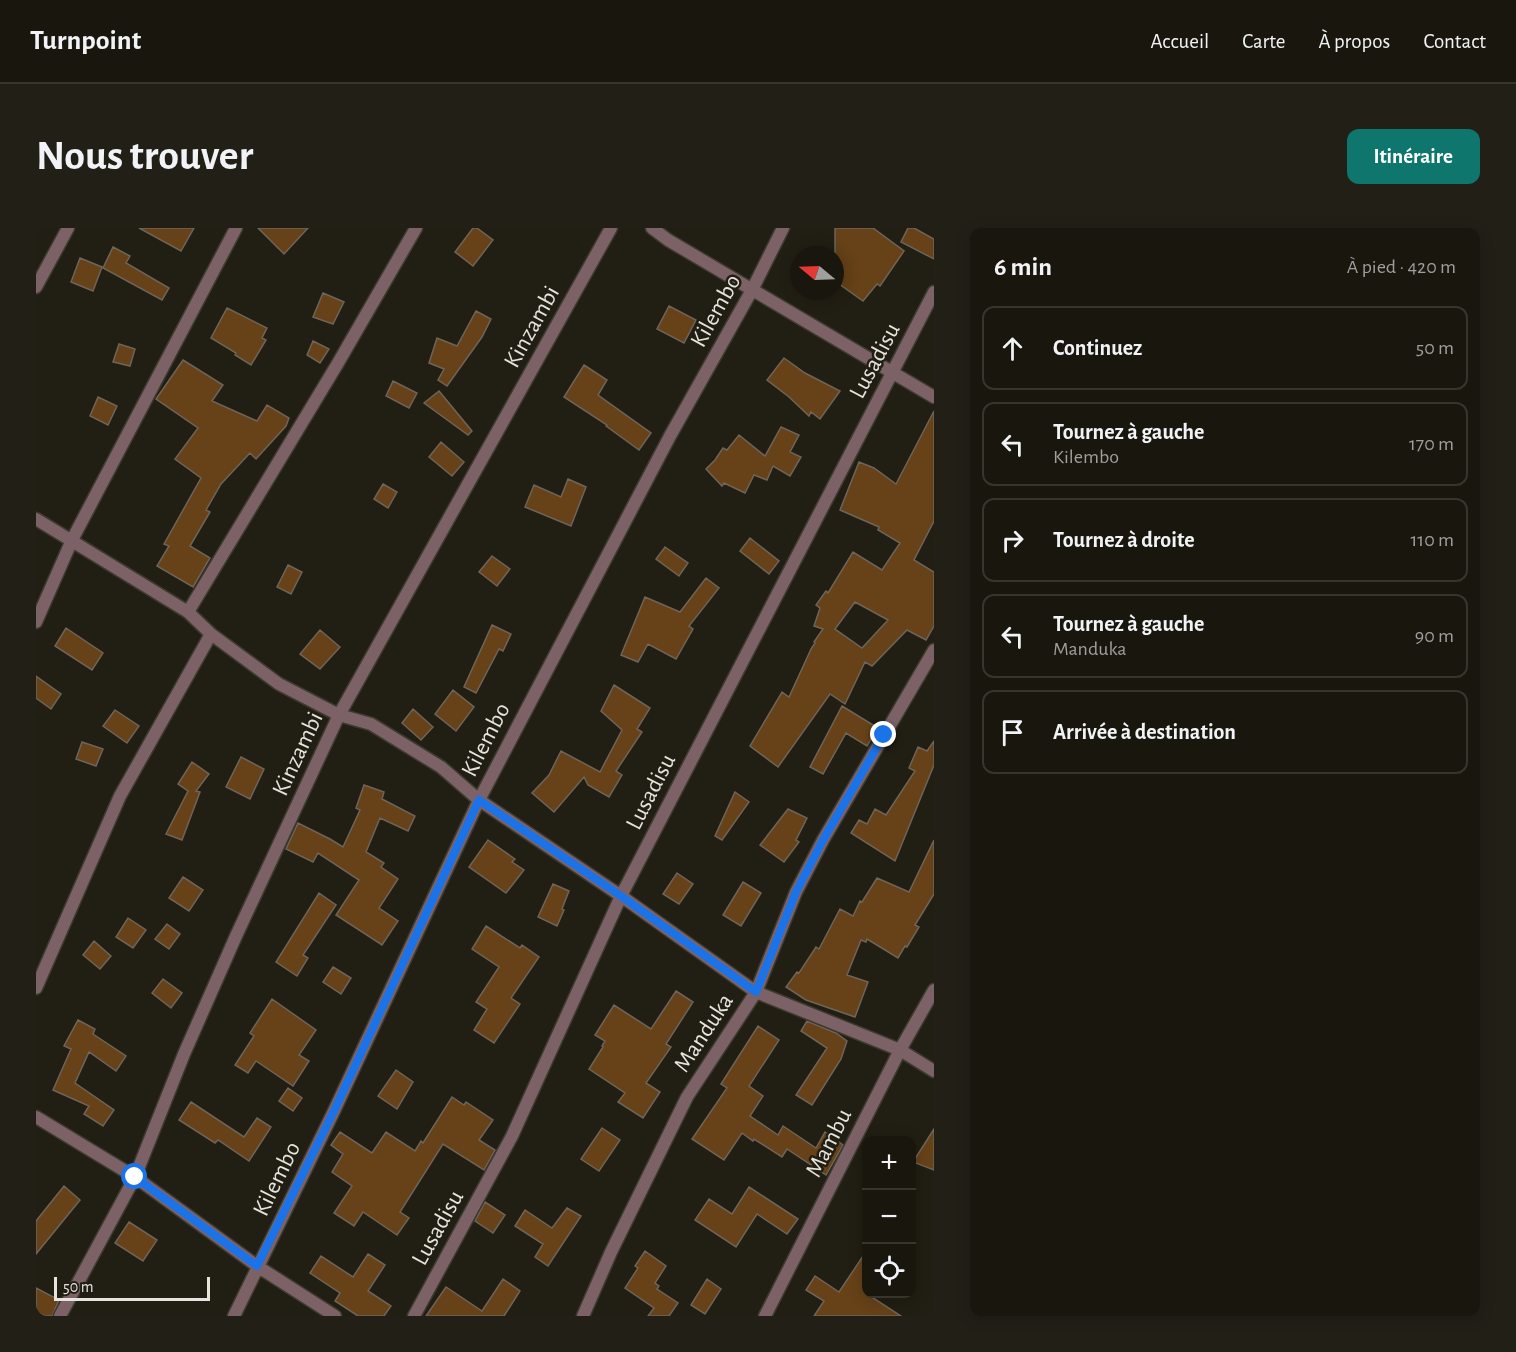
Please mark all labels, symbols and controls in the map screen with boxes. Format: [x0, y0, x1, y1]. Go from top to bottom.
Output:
text: Turnpoint [30, 27, 141, 55]
text: Accueil [1151, 31, 1209, 52]
text: Carte [1242, 31, 1285, 52]
text: À propos [1318, 31, 1390, 52]
text: Contact [1423, 31, 1486, 52]
button: Itinéraire [1347, 129, 1480, 184]
text: Nous trouver [36, 135, 253, 177]
north arrow [790, 246, 844, 300]
text: 6 min [994, 254, 1052, 280]
text: À pied · 420 m [1347, 257, 1456, 277]
street label: Kilembo [686, 271, 746, 351]
street label: Kinzambi [500, 282, 564, 372]
street label: Lusadisu [845, 319, 905, 403]
icon: ahead [996, 332, 1029, 365]
text: Continuez [1053, 337, 1142, 359]
text: 50 m [1416, 338, 1454, 358]
text: Tournez à gauche [1053, 421, 1204, 443]
icon: left [996, 428, 1029, 461]
text: 170 m [1409, 434, 1454, 454]
text: Kilembo [1053, 447, 1119, 467]
icon: right [996, 524, 1029, 557]
text: Tournez à droite [1053, 529, 1195, 551]
text: 110 m [1410, 530, 1454, 550]
text: Tournez à gauche [1053, 613, 1204, 635]
icon: left [996, 620, 1029, 653]
text: 90 m [1415, 626, 1454, 646]
text: Manduka [1053, 639, 1126, 659]
street label: Kilembo [457, 699, 515, 781]
street label: Kinzambi [268, 708, 328, 800]
icon: arrive [996, 716, 1029, 749]
route end [870, 721, 896, 747]
text: Arrivée à destination [1053, 721, 1236, 743]
street label: Lusadisu [622, 750, 680, 834]
street label: Manduka [670, 989, 738, 1077]
street label: Mambu [802, 1105, 856, 1181]
map controls [862, 1136, 916, 1298]
button: + [862, 1136, 916, 1190]
street label: Kilembo [249, 1138, 305, 1220]
route start [121, 1163, 147, 1189]
street label: Lusadisu [408, 1187, 468, 1269]
button: − [862, 1190, 916, 1244]
button: locate [862, 1244, 916, 1298]
scale bar [54, 1274, 210, 1302]
text: 50 m [63, 1279, 94, 1295]

